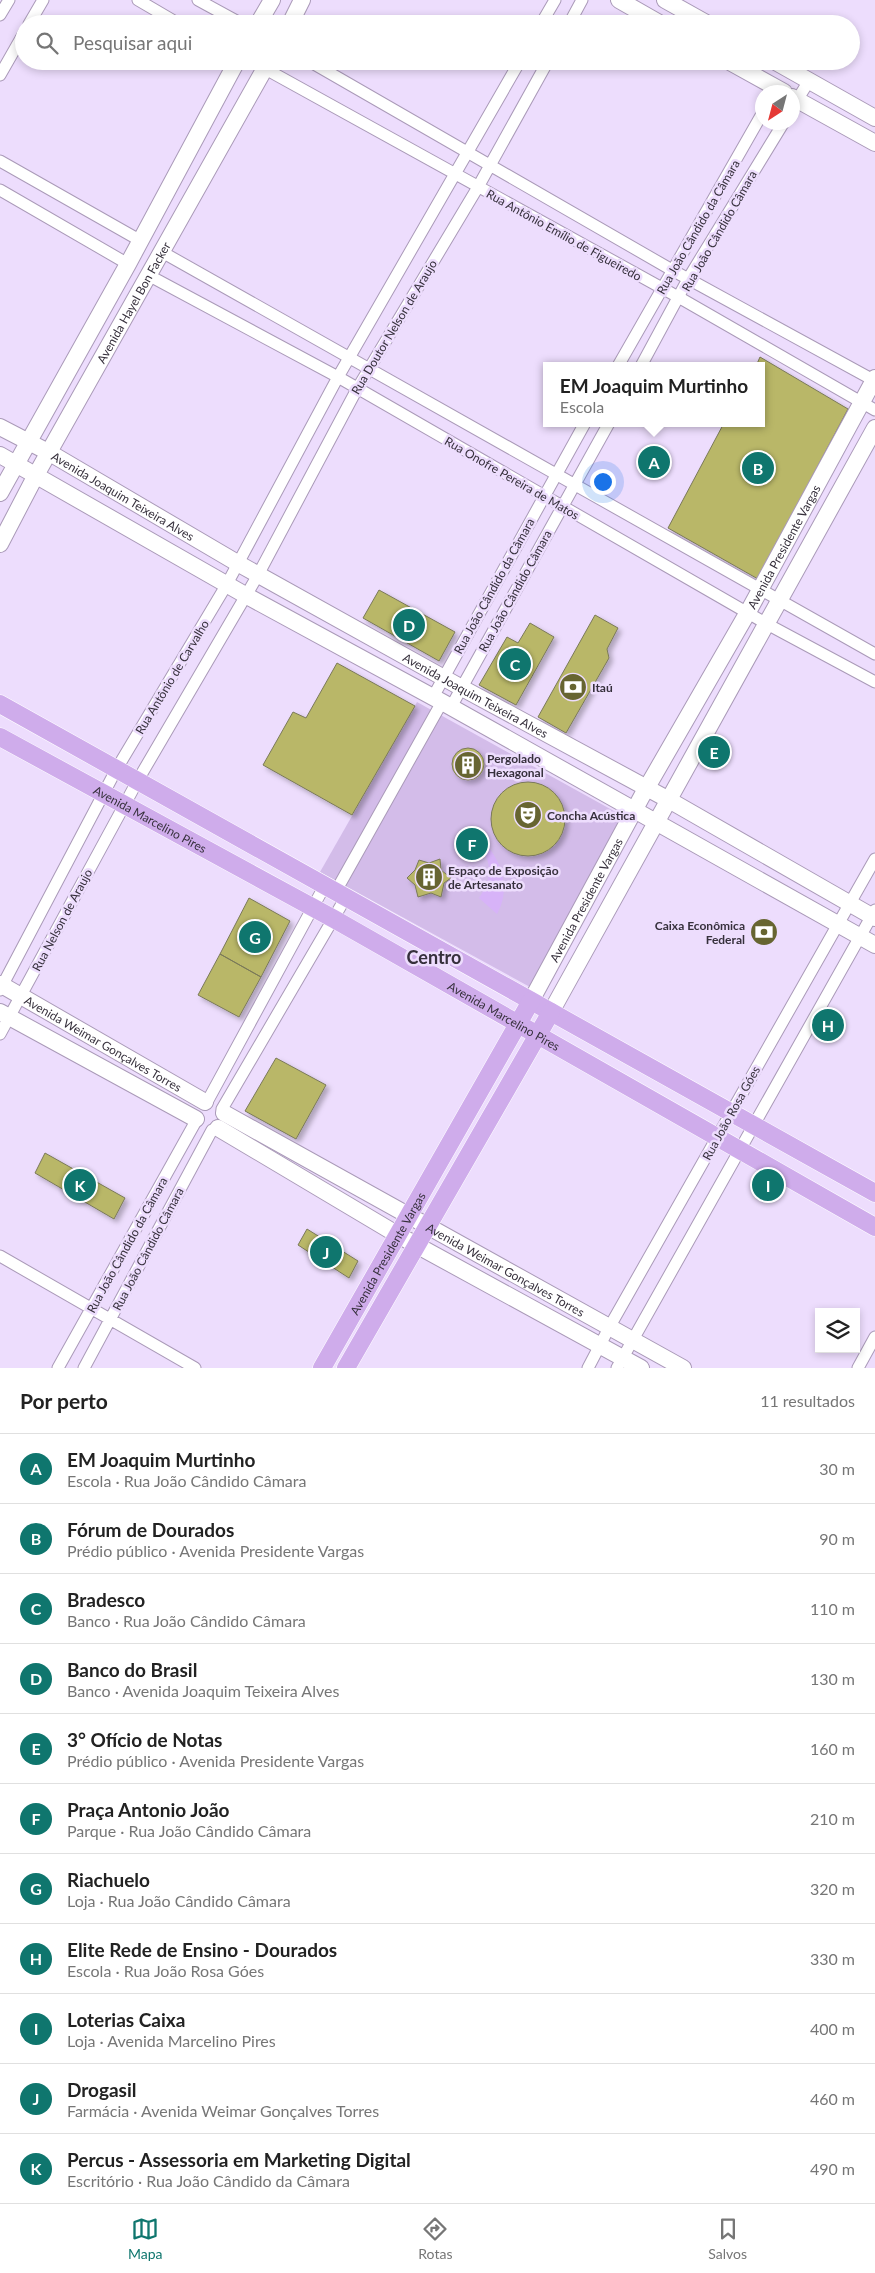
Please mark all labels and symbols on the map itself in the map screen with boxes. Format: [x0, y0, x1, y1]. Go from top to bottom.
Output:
north arrow [755, 85, 800, 130]
street label: Rua João Cândido da Câmara [653, 157, 743, 297]
street label: Rua João Cândido Câmara [678, 168, 760, 294]
street label: Rua Antônio Emílio de Figueiredo [484, 186, 644, 284]
street label: Avenida Hayel Bon Facker [93, 238, 174, 366]
street label: Rua Doutor Nelson de Araujo [348, 257, 440, 397]
street label: Rua Onofre Pereira de Matos [442, 433, 582, 523]
pin: A [638, 443, 670, 481]
street label: Avenida Joaquim Teixeira Alves [49, 448, 197, 544]
pin: B [742, 449, 774, 487]
your location [590, 469, 616, 495]
street label: Avenida Presidente Vargas [744, 482, 823, 611]
street label: Rua João Cândido da Câmara [450, 516, 538, 656]
street label: Rua João Cândido Câmara [475, 527, 555, 655]
pin: D [393, 606, 425, 644]
street label: Rua Antônio de Carvalho [132, 617, 212, 737]
pin: C [499, 645, 531, 683]
street label: Avenida Joaquim Teixeira Alves [401, 649, 551, 741]
bank icon: Itaú [558, 672, 588, 702]
place label: Itaú [592, 680, 613, 695]
pin: E [698, 733, 730, 771]
building icon: Pergolado Hexagonal [453, 750, 483, 780]
place label: Pergolado Hexagonal [487, 751, 544, 780]
street label: Avenida Marcelino Pires [91, 782, 209, 856]
theatre icon: Concha Acústica [513, 800, 543, 830]
place label: Concha Acústica [547, 808, 635, 823]
pin: F [456, 825, 488, 863]
street label: Avenida Presidente Vargas [546, 835, 625, 965]
building icon: Espaço de Exposição de Artesanato [414, 862, 444, 892]
place label: Espaço de Exposição de Artesanato [448, 863, 559, 892]
street label: Rua Nelson de Araujo [29, 866, 95, 974]
bank icon: Caixa Econômica Federal [749, 917, 779, 947]
pin: G [239, 918, 271, 956]
place label: Caixa Econômica Federal [655, 918, 745, 947]
district label: Centro [407, 946, 461, 968]
street label: Avenida Marcelino Pires [445, 978, 563, 1054]
street label: Avenida Weimar Gonçalves Torres [22, 992, 184, 1094]
pin: H [812, 1006, 844, 1044]
street label: Rua João Rosa Góes [699, 1063, 763, 1163]
pin: K [64, 1166, 96, 1204]
pin: I [752, 1166, 784, 1204]
street label: Rua João Cândido da Câmara [83, 1175, 171, 1315]
street label: Rua João Cândido Câmara [109, 1185, 187, 1313]
street label: Avenida Presidente Vargas [346, 1189, 428, 1317]
street label: Avenida Weimar Gonçalves Torres [424, 1219, 587, 1319]
pin: J [310, 1233, 342, 1271]

